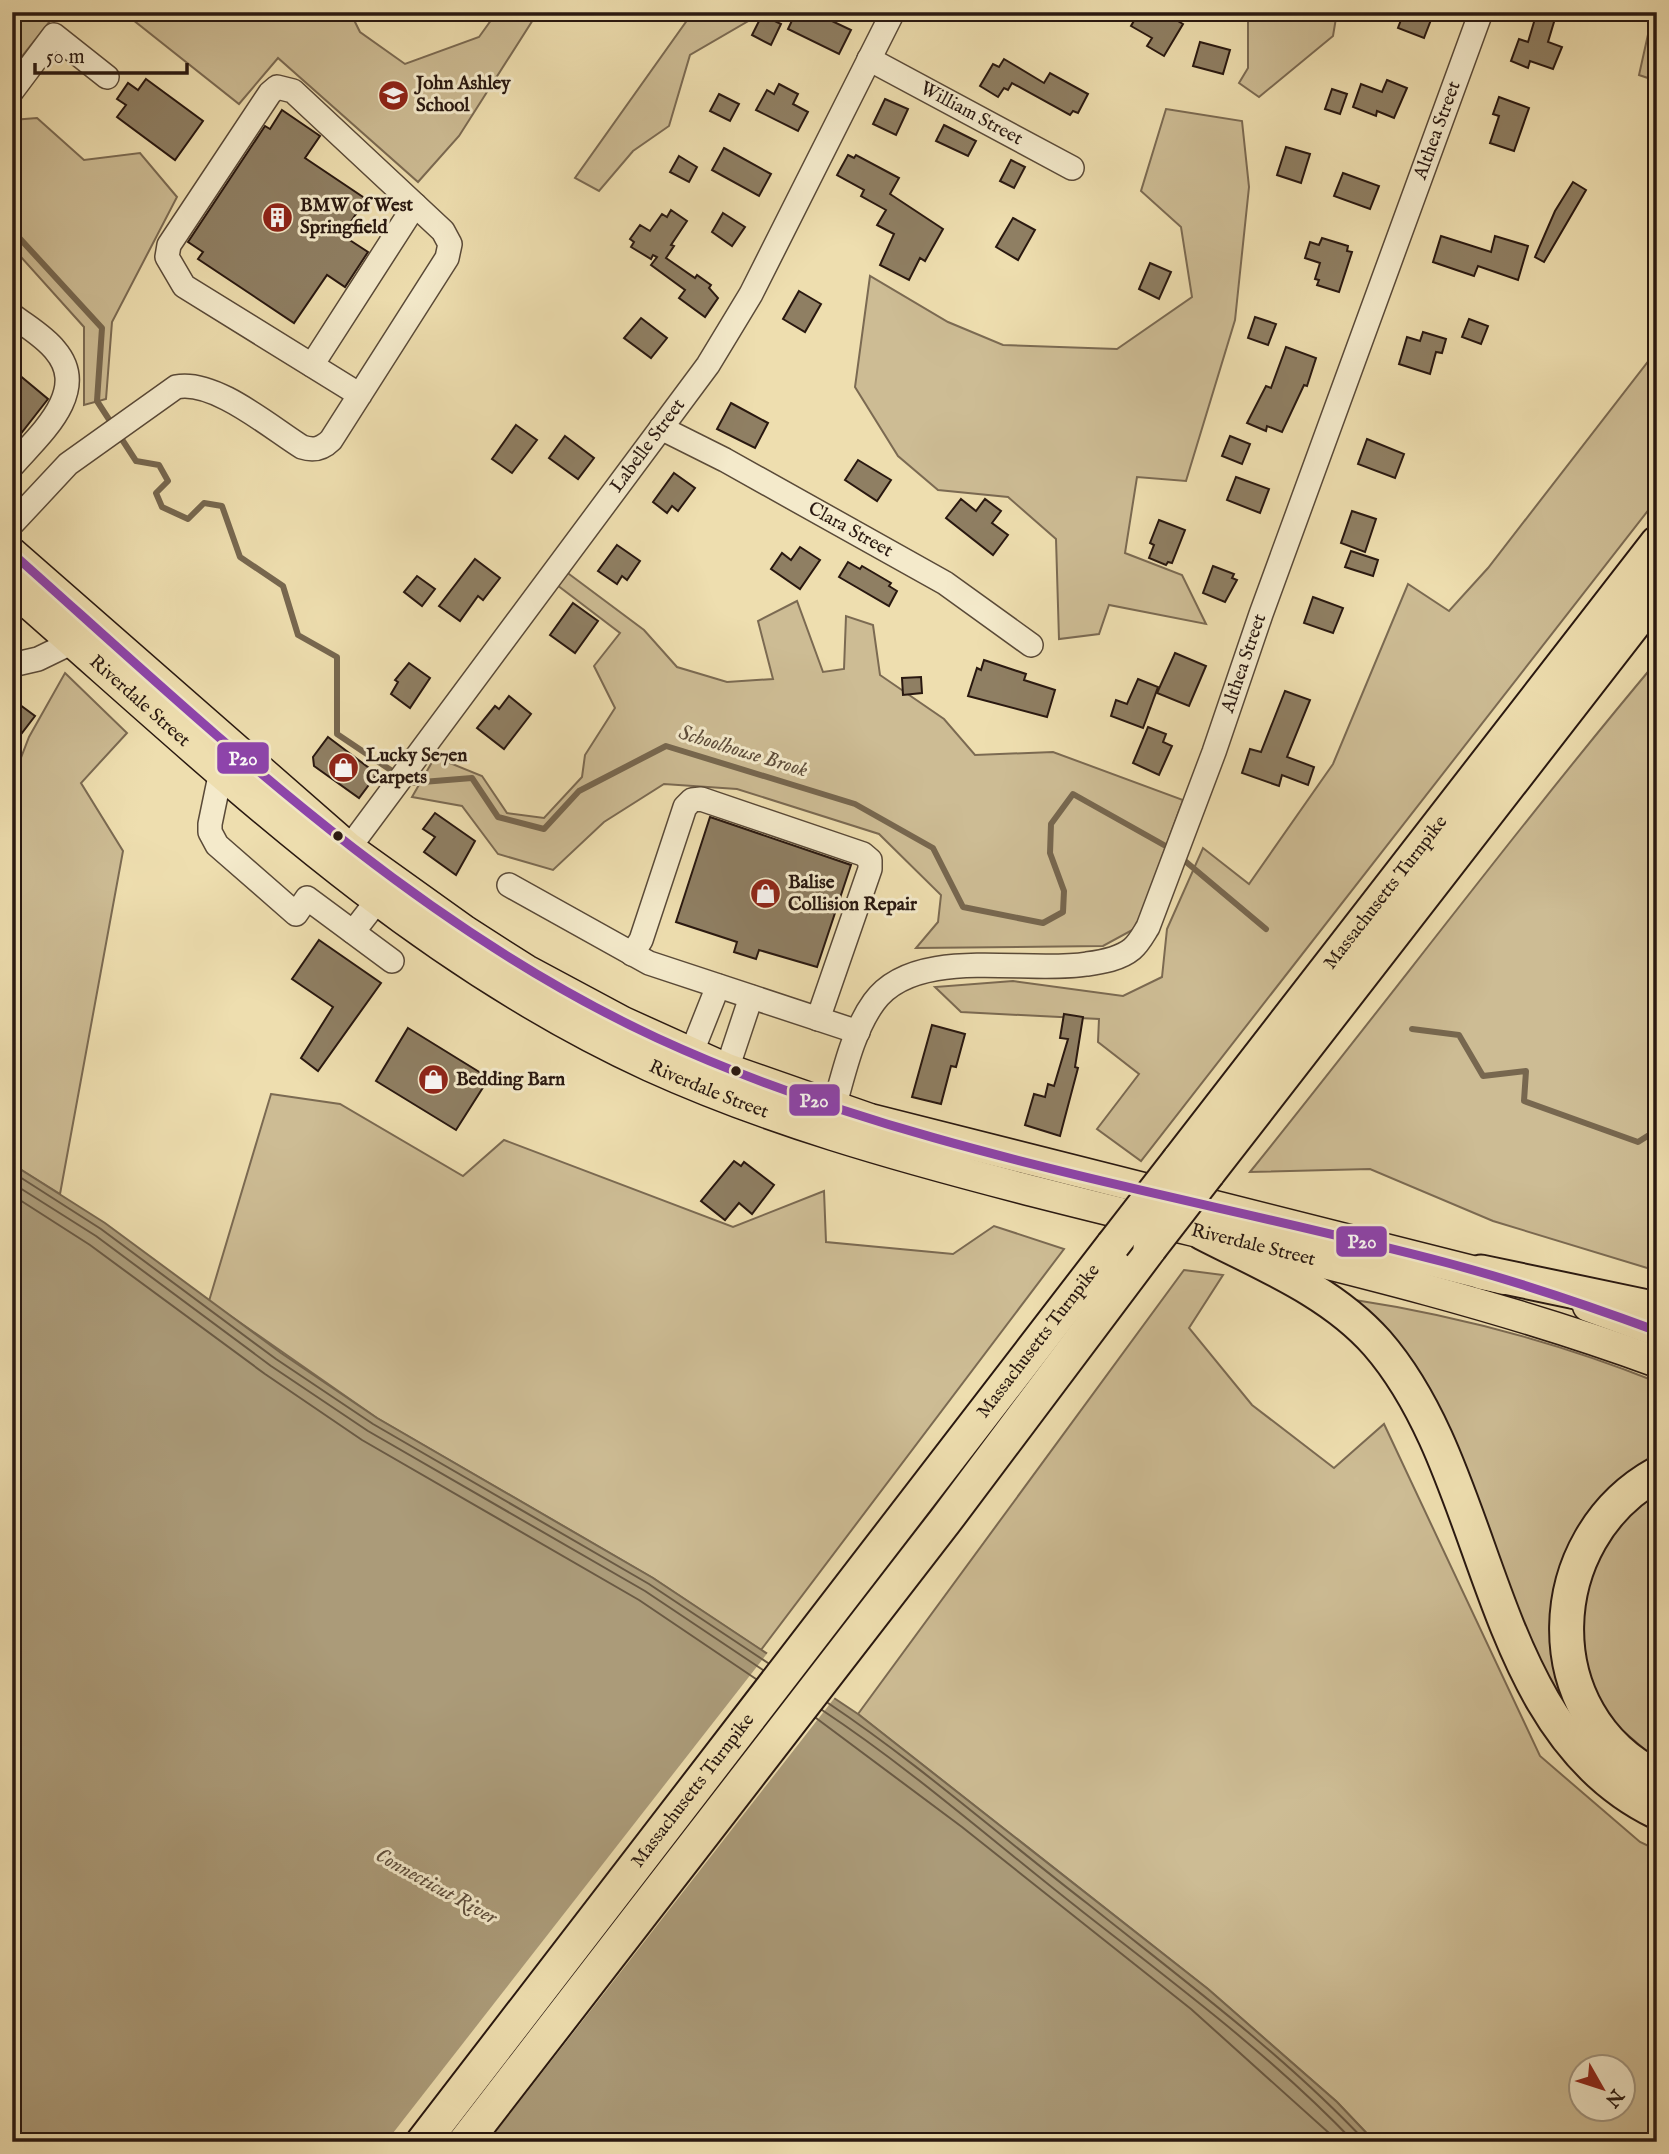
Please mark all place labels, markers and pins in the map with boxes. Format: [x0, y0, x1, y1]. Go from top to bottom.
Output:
place label: John Ashley School [413, 72, 511, 118]
school or university icon: John Ashley School [376, 78, 410, 112]
place label: BMW of West Springfield [300, 194, 413, 240]
building icon: BMW of West Springfield [260, 200, 294, 234]
place label: Lucky Se7en Carpets [366, 744, 467, 790]
shop icon: Lucky Se7en Carpets [326, 750, 360, 784]
unlabelled marker [331, 829, 345, 843]
place label: Balise Collision Repair [788, 871, 918, 917]
shop icon: Balise Collision Repair [748, 877, 782, 911]
shop icon: Bedding Barn [416, 1063, 450, 1097]
unlabelled marker [729, 1064, 743, 1078]
place label: Bedding Barn [456, 1068, 565, 1092]

